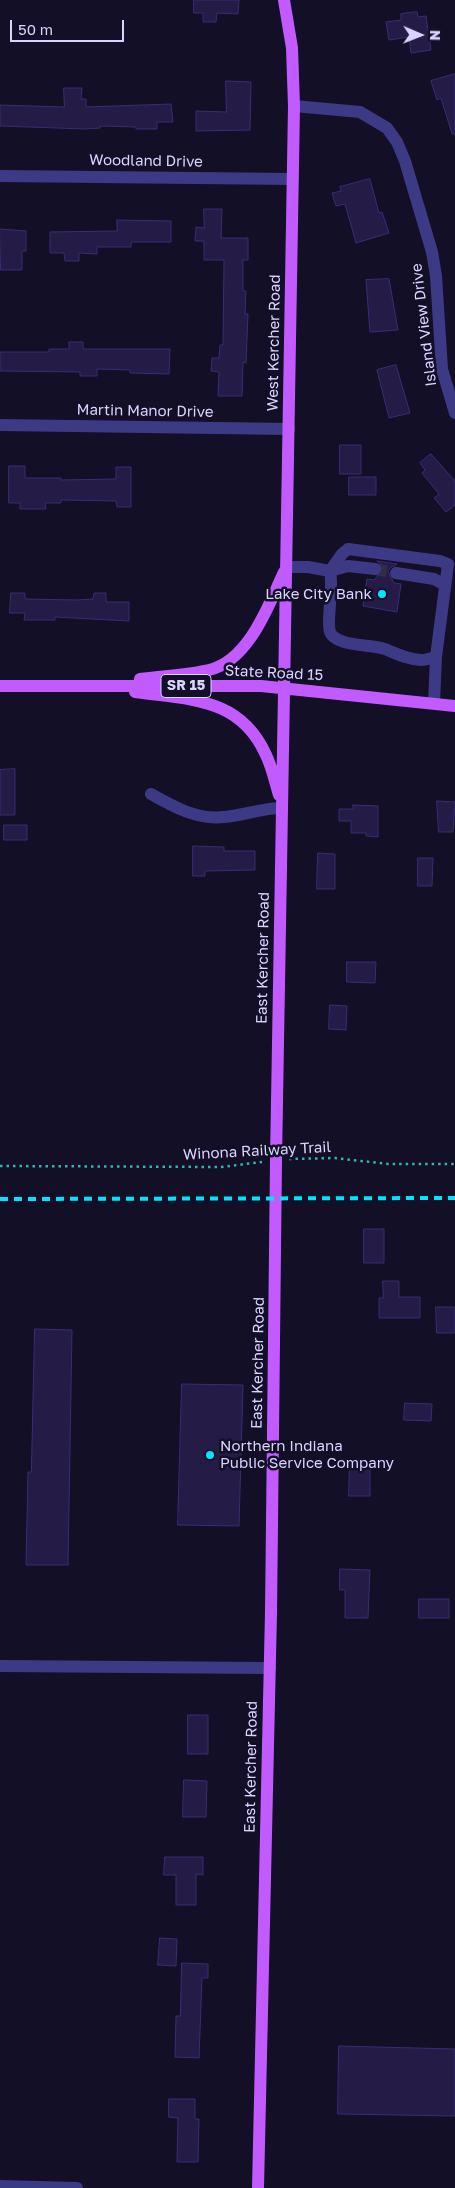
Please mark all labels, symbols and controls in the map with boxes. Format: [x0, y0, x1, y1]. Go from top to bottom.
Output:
scale bar [12, 10, 126, 42]
north arrow [395, 10, 445, 60]
text: 50 m [18, 20, 53, 38]
text: N [427, 30, 444, 41]
street label: Woodland Drive [89, 151, 203, 171]
street label: Island View Drive [408, 262, 440, 388]
street label: West Kercher Road [264, 274, 284, 412]
street label: Martin Manor Drive [76, 401, 214, 421]
place label: Lake City Bank [265, 585, 372, 603]
marker: Lake City Bank [376, 588, 388, 600]
street label: State Road 15 [224, 661, 324, 685]
road number: SR 15 [161, 674, 211, 698]
street label: East Kercher Road [253, 892, 273, 1024]
street label: Winona Railway Trail [182, 1138, 332, 1164]
street label: East Kercher Road [248, 1297, 268, 1429]
place label: Northern Indiana Public Service Company [220, 1437, 394, 1472]
marker: Northern Indiana Public Service Company [204, 1449, 216, 1461]
street label: East Kercher Road [241, 1701, 261, 1833]

